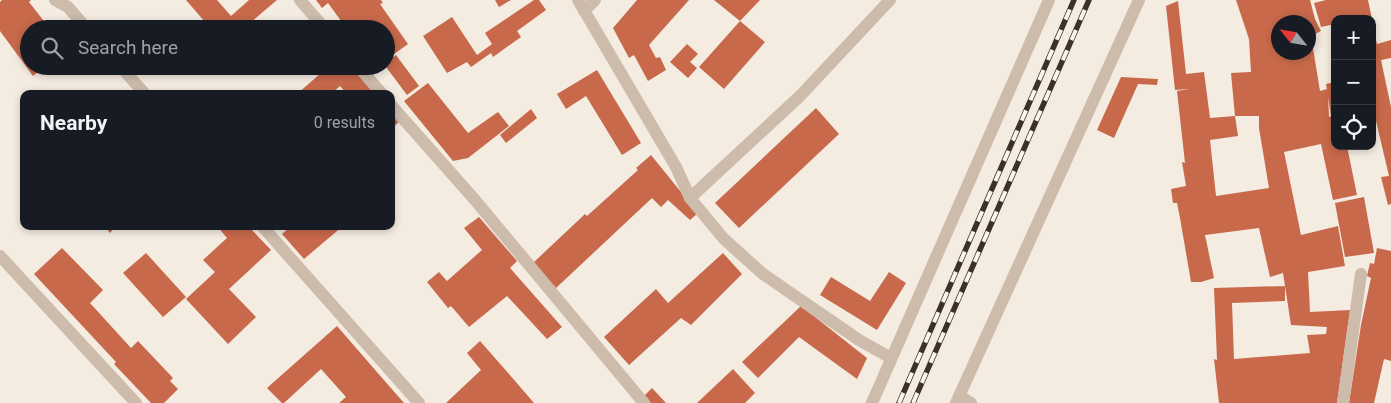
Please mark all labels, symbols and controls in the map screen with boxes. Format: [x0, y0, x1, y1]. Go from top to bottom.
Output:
north arrow [1271, 15, 1316, 60]
map controls [1331, 15, 1376, 150]
button: + [1331, 15, 1376, 60]
search box [20, 20, 395, 75]
icon: search [38, 34, 66, 62]
text: Search here [78, 36, 178, 59]
button: − [1331, 60, 1376, 105]
button: locate [1331, 105, 1376, 150]
text: Nearby [40, 111, 107, 135]
text: 0 results [314, 113, 375, 132]

